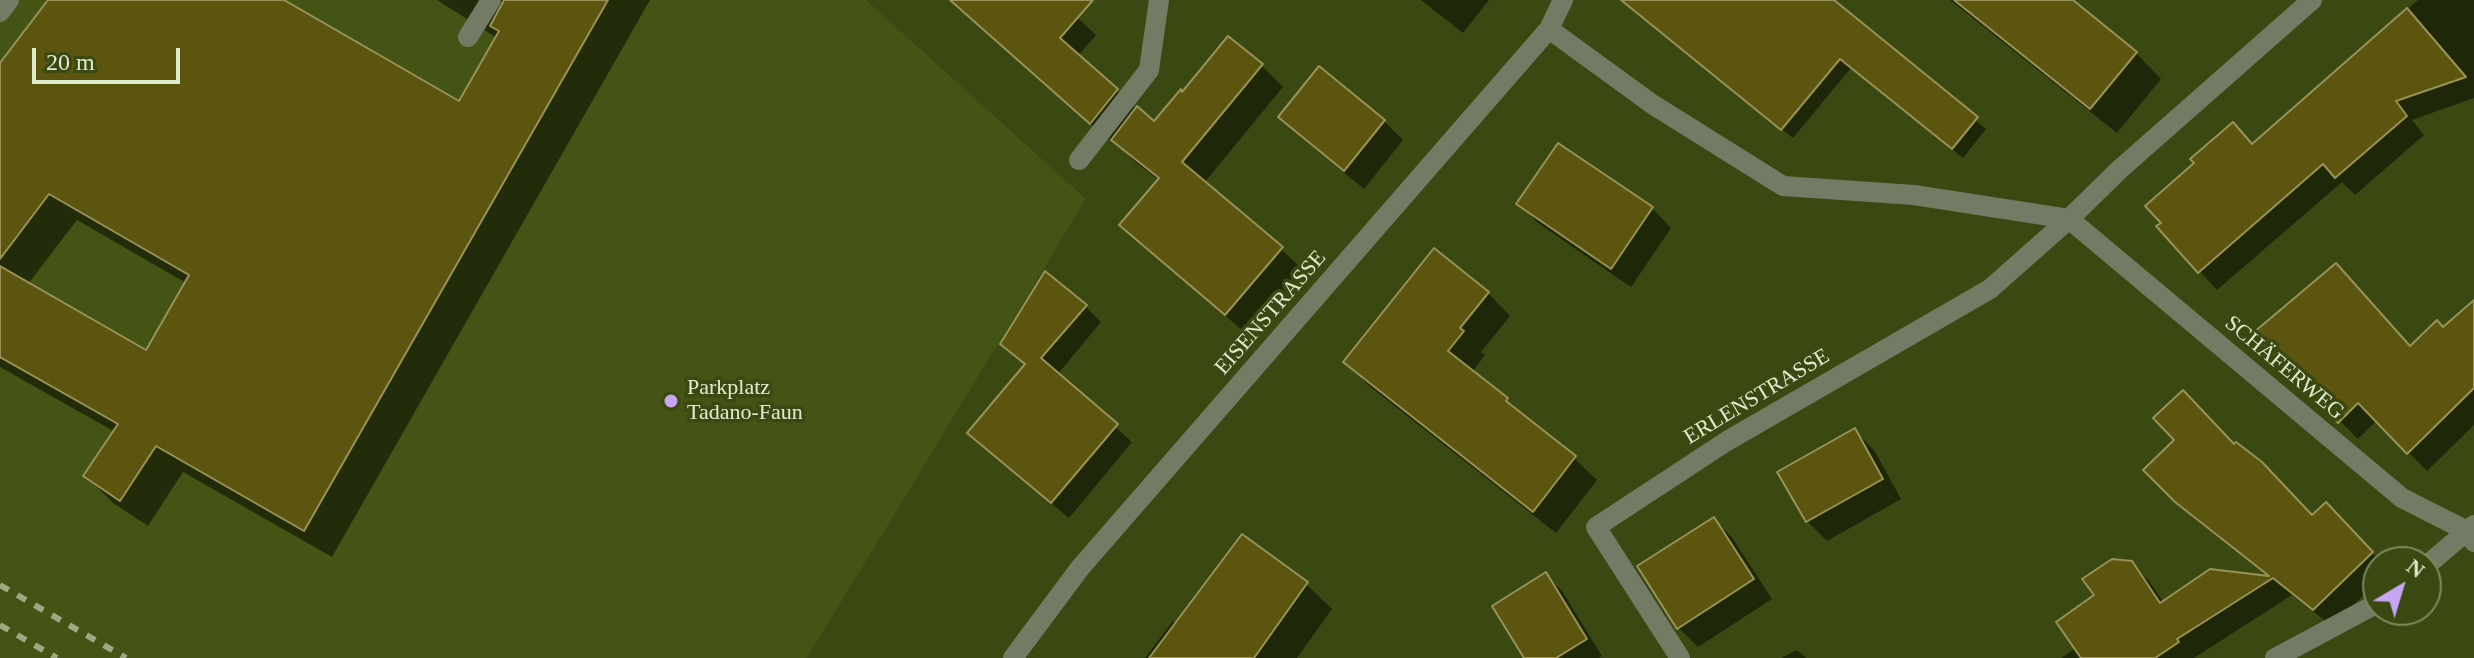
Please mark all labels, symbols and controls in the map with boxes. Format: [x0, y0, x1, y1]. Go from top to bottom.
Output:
scale bar [36, 32, 184, 82]
text: 20 m [46, 49, 95, 75]
street label: EISENSTRASSE [1210, 245, 1332, 381]
street label: SCHÄFERWEG [2219, 310, 2349, 426]
street label: ERLENSTRASSE [1679, 343, 1835, 451]
place label: Parkplatz Tadano-Faun [687, 375, 803, 426]
marker: Parkplatz Tadano-Faun [662, 392, 680, 410]
north arrow [2362, 546, 2442, 626]
text: N [2402, 554, 2430, 583]

